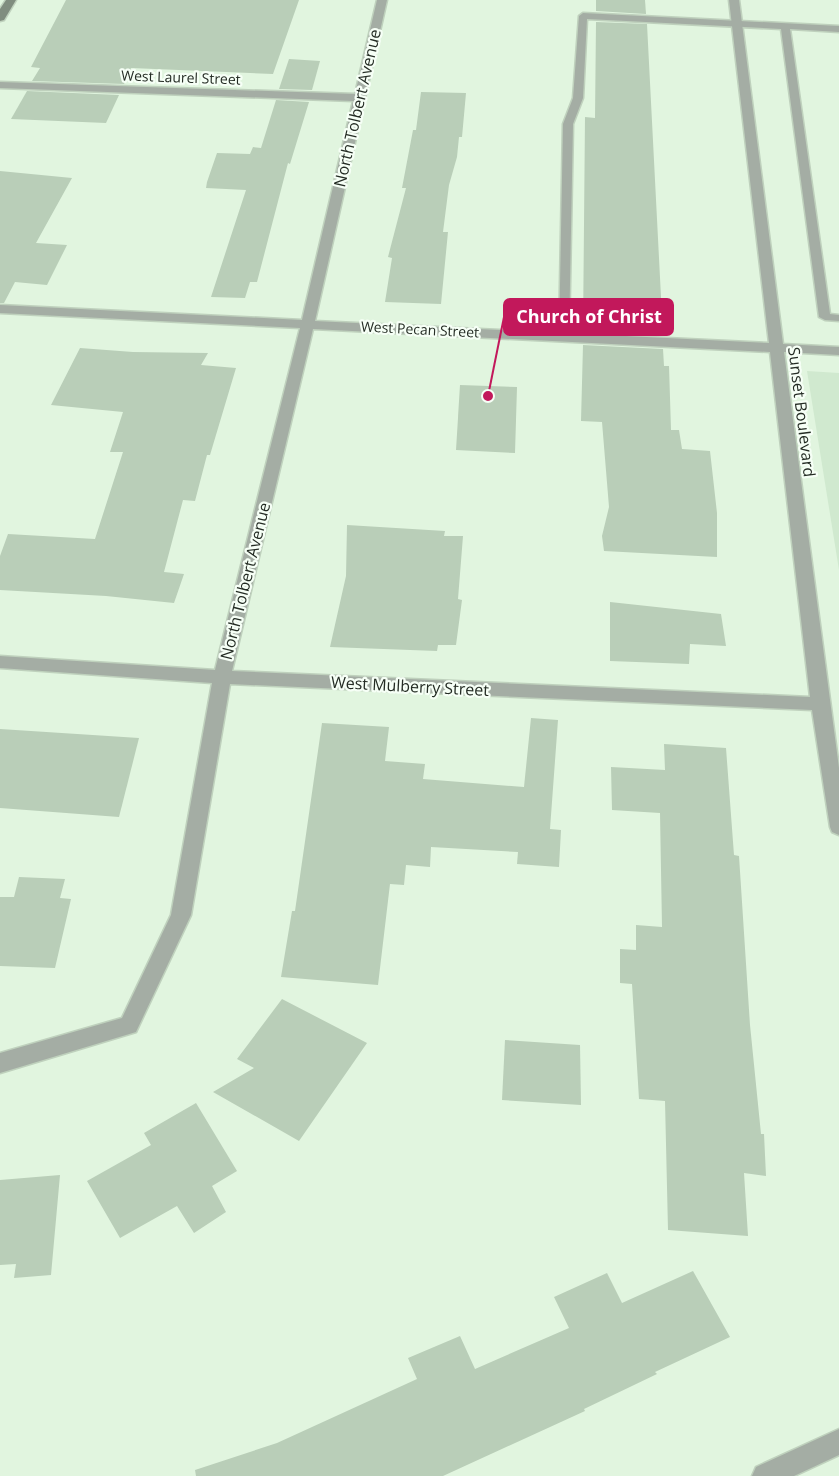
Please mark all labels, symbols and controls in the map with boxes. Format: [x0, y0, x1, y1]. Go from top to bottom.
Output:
street label: North Tolbert Avenue [328, 27, 386, 189]
street label: West Laurel Street [121, 65, 241, 89]
callout: Church of Christ [504, 299, 673, 335]
text: Church of Christ [516, 304, 662, 328]
street label: West Pecan Street [360, 316, 480, 342]
street label: Sunset Boulevard [783, 346, 821, 478]
street label: North Tolbert Avenue [215, 500, 275, 662]
street label: West Mulberry Street [330, 671, 490, 701]

